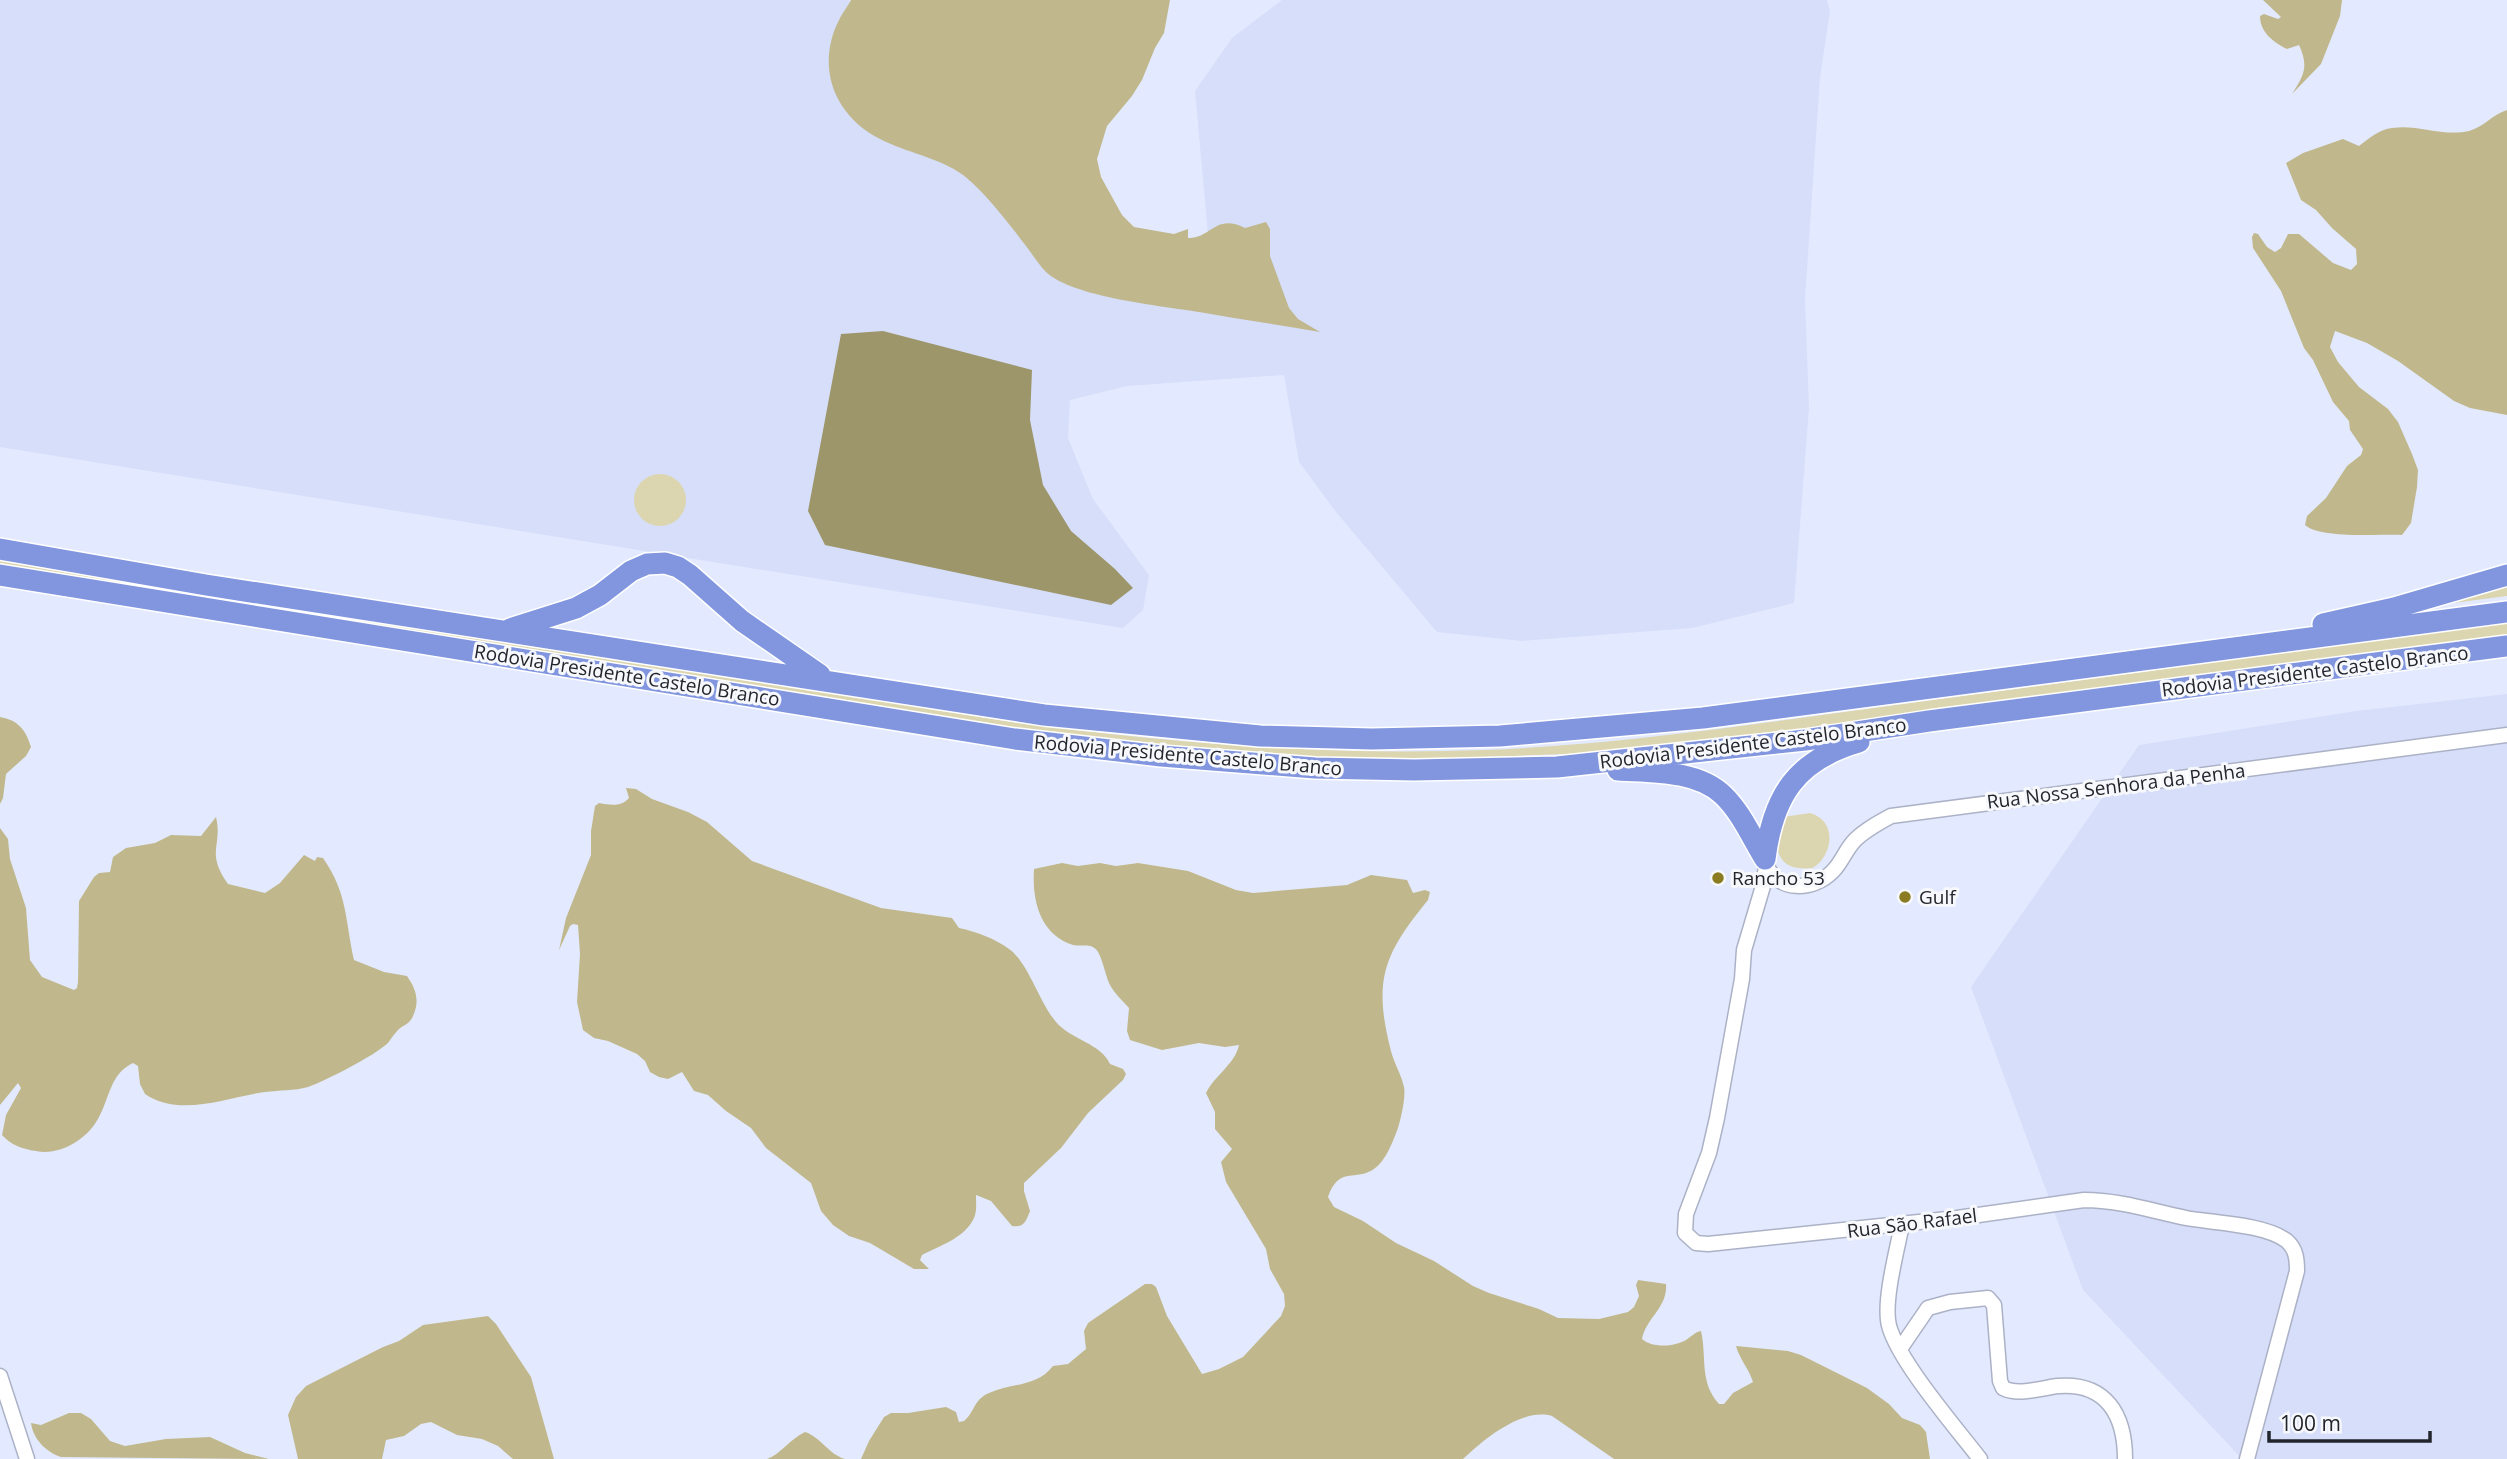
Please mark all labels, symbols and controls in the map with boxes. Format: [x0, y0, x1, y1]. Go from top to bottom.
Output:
street label: Rodovia Presidente Castelo Branco [472, 638, 782, 712]
street label: Rodovia Presidente Castelo Branco [2160, 639, 2470, 703]
street label: Rodovia Presidente Castelo Branco [1598, 711, 1908, 775]
street label: Rodovia Presidente Castelo Branco [1033, 729, 1343, 781]
street label: Rua Nossa Senhora da Penha [1985, 757, 2247, 815]
place label: Rancho 53 [1732, 865, 1825, 891]
marker: Rancho 53 [1710, 870, 1726, 886]
place label: Gulf [1919, 884, 1957, 910]
marker: Gulf [1897, 889, 1913, 905]
street label: Rua São Rafael [1845, 1202, 1979, 1244]
scale bar [2269, 1400, 2430, 1444]
text: 100 m [2280, 1409, 2341, 1437]

